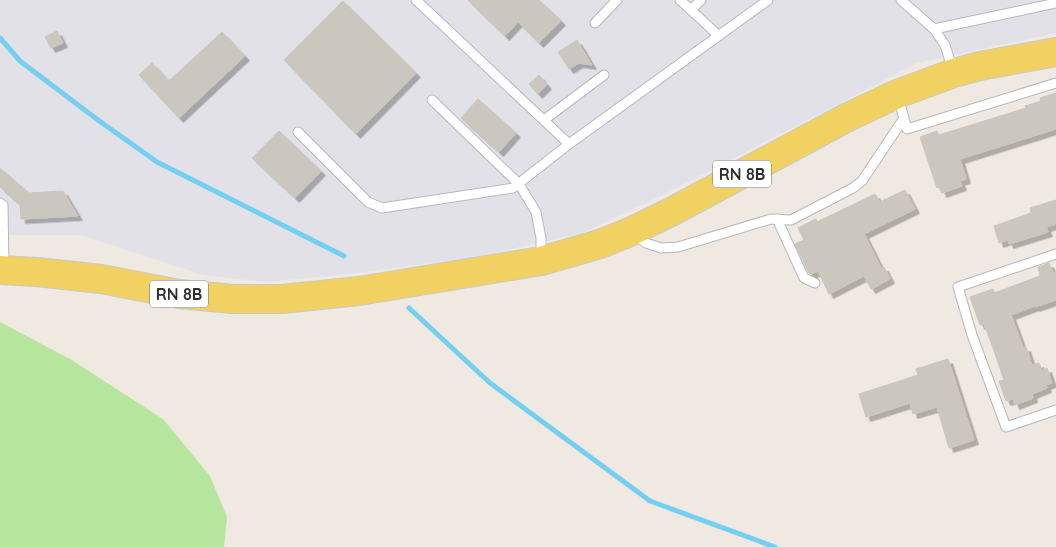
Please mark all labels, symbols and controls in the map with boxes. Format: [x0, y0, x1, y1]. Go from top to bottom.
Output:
road number: RN 8B [713, 160, 771, 188]
road number: RN 8B [150, 280, 208, 308]

